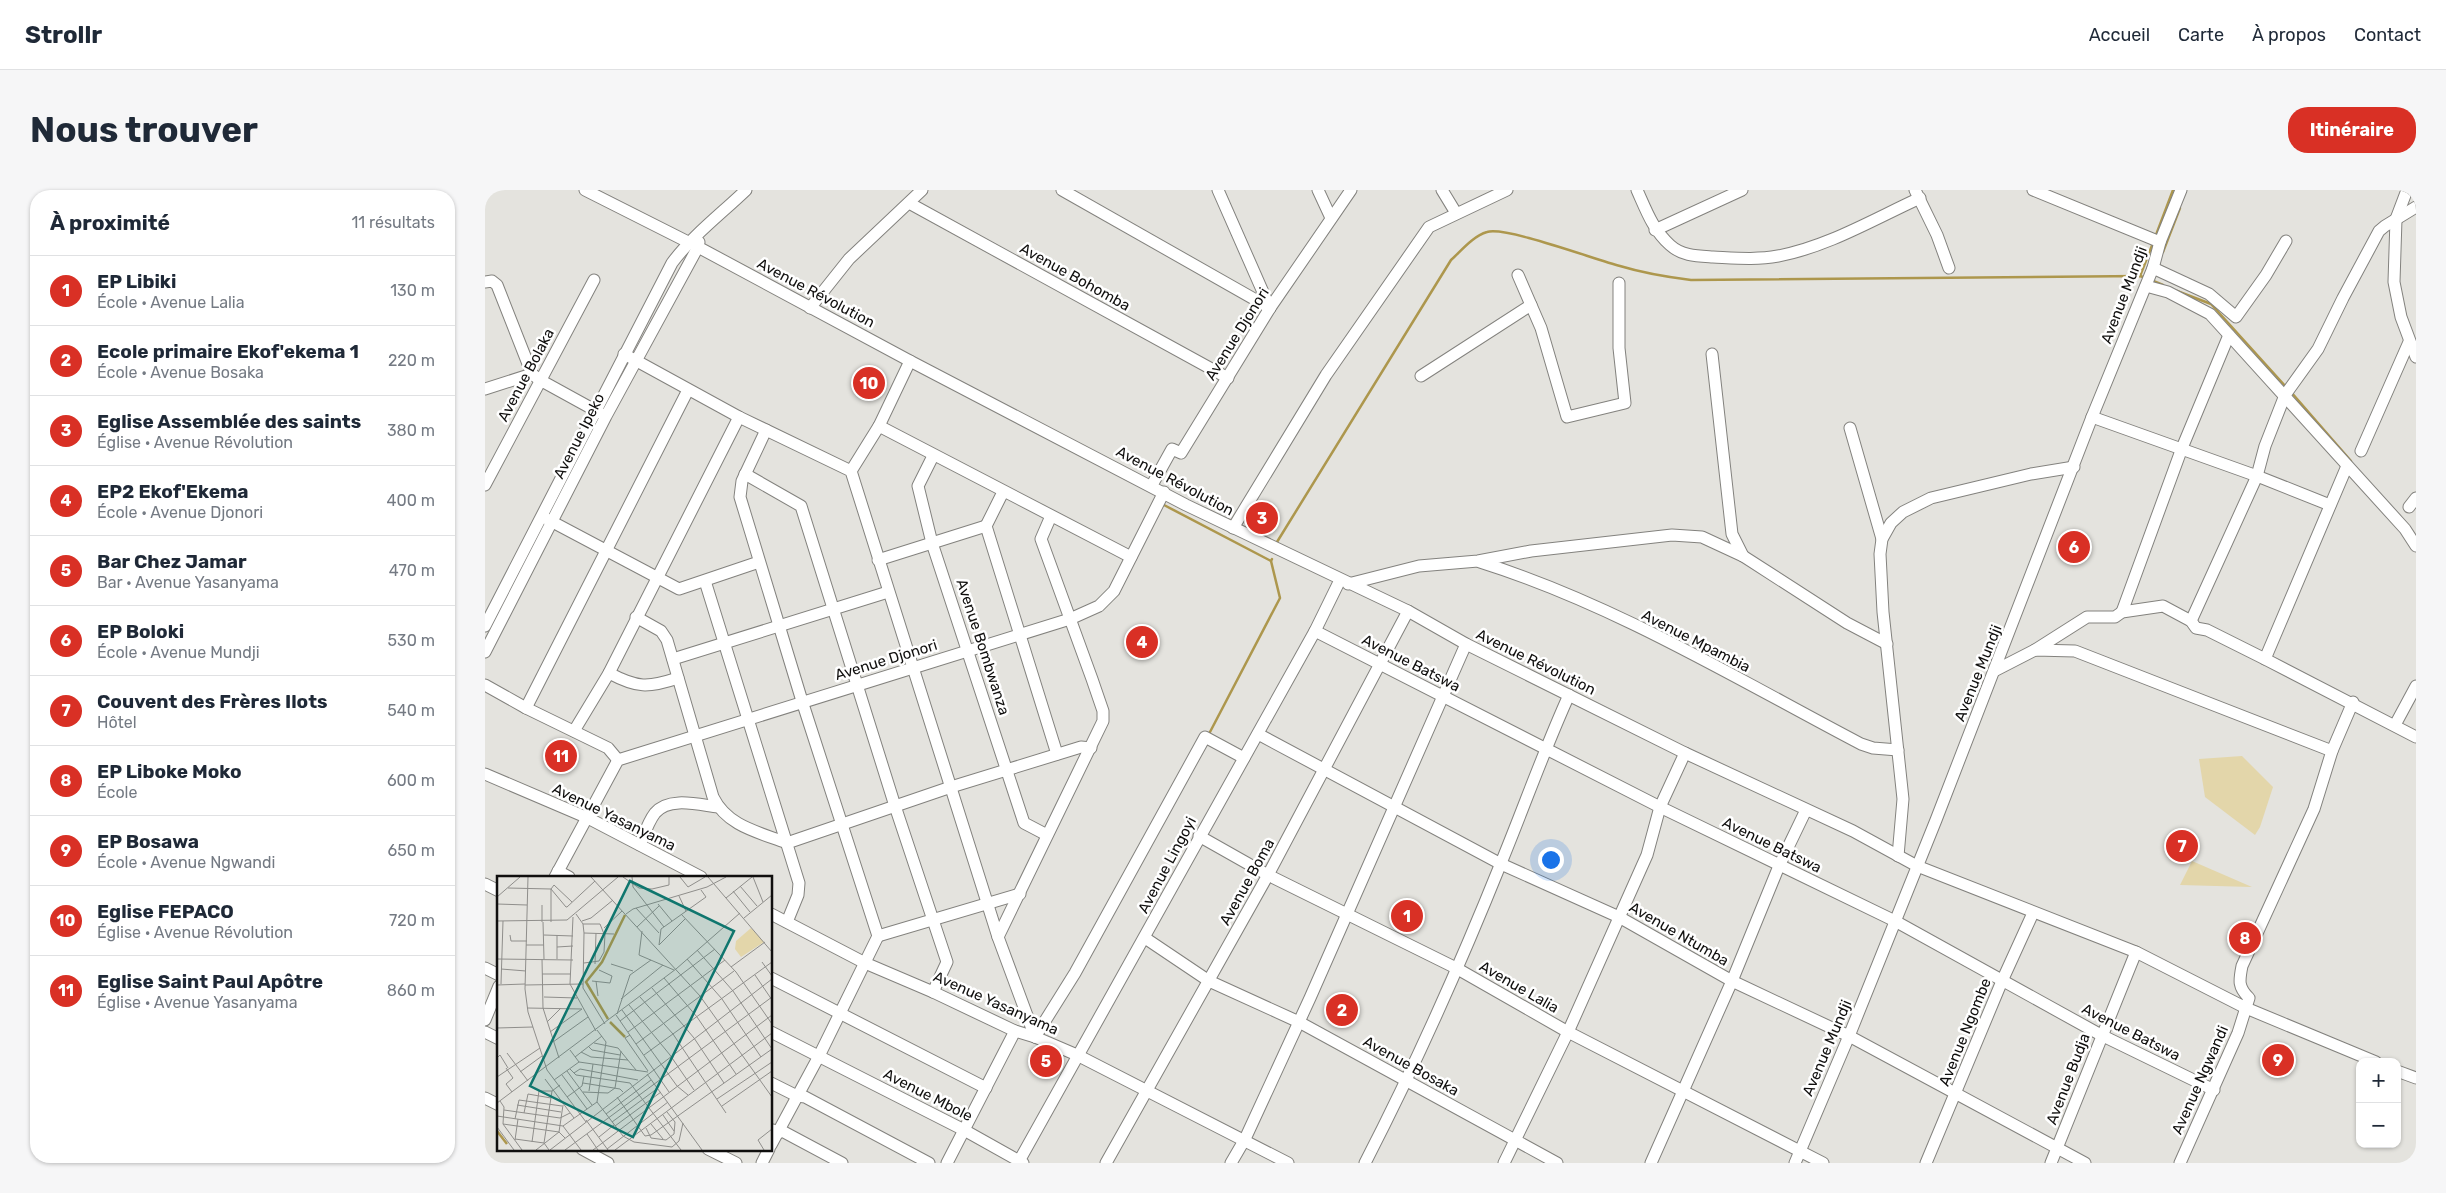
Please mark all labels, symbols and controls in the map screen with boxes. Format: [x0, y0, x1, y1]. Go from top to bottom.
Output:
text: Strollr [25, 21, 102, 49]
text: Accueil [2089, 24, 2150, 46]
text: Carte [2178, 24, 2224, 46]
text: À propos [2252, 24, 2326, 46]
text: Contact [2354, 24, 2421, 46]
button: Itinéraire [2288, 107, 2416, 153]
text: Nous trouver [30, 109, 258, 151]
text: À proximité [50, 210, 170, 235]
text: 11 résultats [351, 213, 435, 232]
street label: Avenue Bohomba [1017, 239, 1133, 315]
street label: Avenue Mundji [2097, 244, 2151, 346]
street label: Avenue Révolution [754, 254, 878, 332]
text: EP Libiki [97, 270, 176, 293]
text: 1 [62, 281, 70, 300]
text: 130 m [390, 281, 435, 300]
street label: Avenue Djonori [1201, 284, 1273, 384]
text: École · Avenue Lalia [97, 293, 245, 312]
street label: Avenue Bolaka [494, 325, 558, 425]
text: Ecole primaire Ekof'ekema 1 [97, 340, 359, 363]
text: 2 [61, 351, 71, 370]
text: 220 m [388, 351, 435, 370]
text: École · Avenue Bosaka [97, 363, 264, 382]
pin: 10 [853, 364, 885, 402]
street label: Avenue Ipeko [550, 390, 608, 482]
text: Eglise Assemblée des saints [97, 410, 361, 433]
text: 3 [61, 421, 71, 440]
text: 380 m [387, 421, 435, 440]
text: Église · Avenue Révolution [97, 433, 293, 452]
street label: Avenue Révolution [1113, 442, 1237, 520]
text: EP2 Ekof'Ekema [97, 480, 249, 503]
text: 4 [61, 491, 71, 510]
text: 400 m [387, 491, 435, 510]
pin: 3 [1246, 499, 1278, 537]
text: École · Avenue Djonori [97, 503, 263, 522]
pin: 6 [2058, 528, 2090, 566]
text: Bar Chez Jamar [97, 550, 247, 573]
text: 5 [61, 561, 71, 580]
text: 470 m [389, 561, 435, 580]
text: Bar · Avenue Yasanyama [97, 573, 279, 592]
street label: Avenue Bombwanza [953, 577, 1013, 717]
street label: Avenue Mpambia [1639, 606, 1753, 676]
text: EP Boloki [97, 620, 184, 643]
street label: Avenue Mundji [1950, 622, 2006, 724]
pin: 4 [1126, 623, 1158, 661]
street label: Avenue Révolution [1473, 625, 1599, 699]
text: 6 [61, 631, 71, 650]
text: 530 m [388, 631, 435, 650]
street label: Avenue Batswa [1359, 631, 1463, 695]
street label: Avenue Djonori [833, 636, 939, 684]
text: École · Avenue Mundji [97, 643, 260, 662]
text: Couvent des Frères Ilots [97, 690, 328, 713]
text: 7 [61, 701, 71, 720]
text: 540 m [387, 701, 435, 720]
text: Hôtel [97, 713, 137, 732]
pin: 11 [545, 737, 577, 775]
text: EP Liboke Moko [97, 760, 242, 783]
text: 8 [61, 771, 71, 790]
text: 600 m [387, 771, 435, 790]
street label: Avenue Yasanyama [549, 779, 679, 855]
text: École [97, 783, 137, 802]
street label: Avenue Batswa [1720, 813, 1824, 877]
street label: Avenue Lingoyi [1134, 814, 1200, 916]
pin: 7 [2166, 827, 2198, 865]
text: EP Bosawa [97, 830, 199, 853]
street label: Avenue Boma [1216, 835, 1278, 929]
text: 9 [61, 841, 71, 860]
text: 650 m [388, 841, 435, 860]
your location [1538, 847, 1564, 873]
text: École · Avenue Ngwandi [97, 853, 275, 872]
inset map [497, 876, 773, 1150]
pin: 1 [1391, 897, 1423, 935]
street label: Avenue Ntumba [1626, 898, 1732, 970]
text: Eglise FEPACO [97, 900, 234, 923]
text: 10 [57, 911, 75, 930]
text: 720 m [389, 911, 435, 930]
pin: 8 [2229, 919, 2261, 957]
text: Église · Avenue Révolution [97, 923, 293, 942]
street label: Avenue Lalia [1476, 957, 1562, 1017]
street label: Avenue Yasanyama [931, 967, 1061, 1039]
text: Eglise Saint Paul Apôtre [97, 970, 323, 993]
street label: Avenue Ngombe [1935, 975, 1995, 1089]
text: 11 [58, 981, 74, 1000]
text: 860 m [387, 981, 435, 1000]
pin: 2 [1326, 991, 1358, 1029]
text: Église · Avenue Yasanyama [97, 993, 298, 1012]
street label: Avenue Mundji [1799, 997, 1855, 1099]
street label: Avenue Batswa [2079, 1000, 2183, 1064]
street label: Avenue Ngwandi [2168, 1023, 2232, 1137]
street label: Avenue Budja [2042, 1031, 2094, 1127]
street label: Avenue Bosaka [1360, 1032, 1462, 1100]
pin: 9 [2262, 1041, 2294, 1079]
pin: 5 [1030, 1042, 1062, 1080]
map controls [2356, 1058, 2401, 1148]
button: + [2356, 1058, 2401, 1103]
street label: Avenue Mbole [880, 1065, 976, 1125]
button: − [2356, 1103, 2401, 1148]

